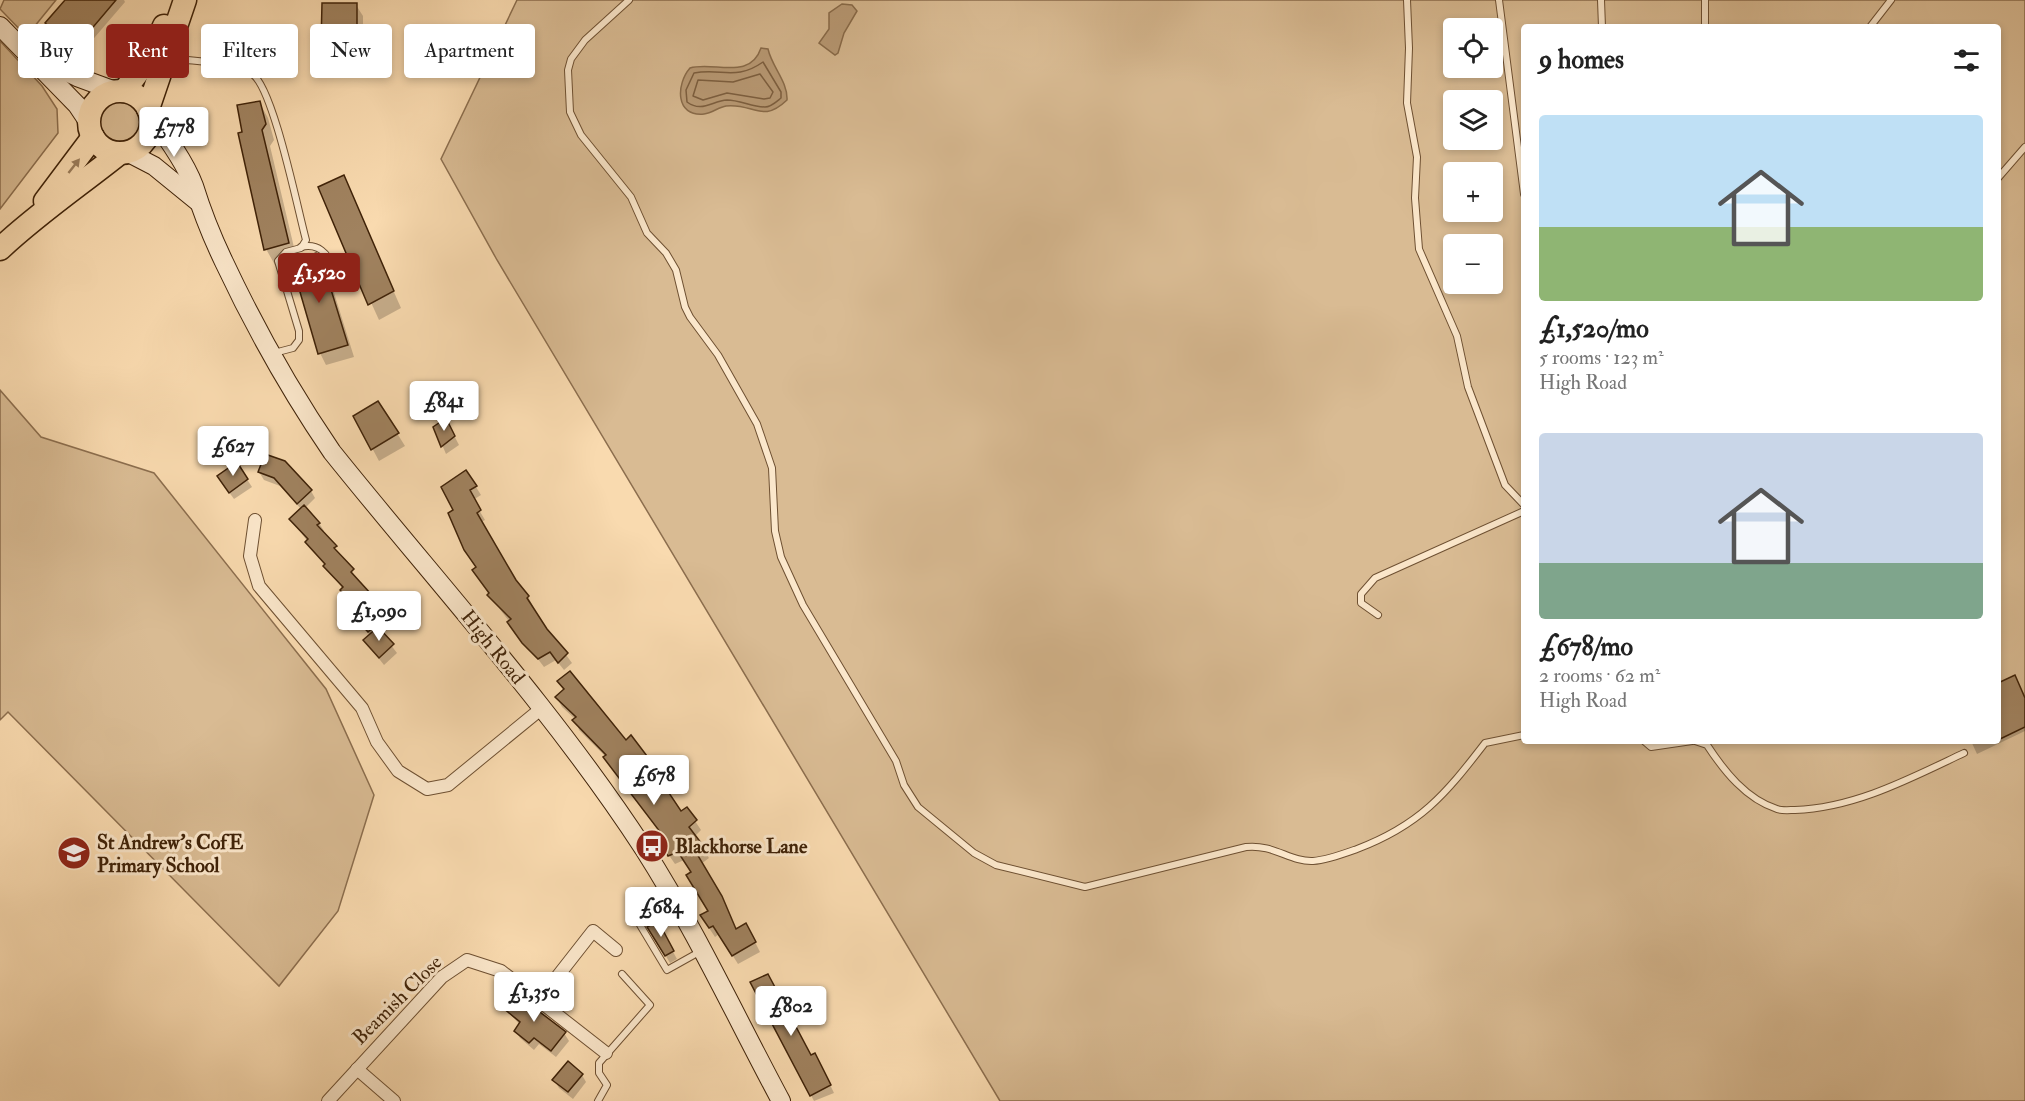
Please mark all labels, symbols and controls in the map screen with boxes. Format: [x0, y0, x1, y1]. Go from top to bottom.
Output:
map controls [1443, 18, 1503, 294]
button: locate [1443, 18, 1503, 78]
chip: Buy [18, 24, 94, 78]
chip: Rent [106, 24, 189, 78]
chip: Filters [201, 24, 298, 78]
chip: New [310, 24, 392, 78]
chip: Apartment [404, 24, 535, 78]
text: 9 homes [1539, 44, 1624, 76]
icon: filters [1950, 44, 1983, 77]
button: layers [1443, 90, 1503, 150]
pin: £778 [138, 107, 210, 158]
text: £778 [153, 114, 195, 139]
icon: home [1707, 154, 1815, 262]
one-way arrow [67, 158, 79, 173]
button: + [1443, 162, 1503, 222]
button: − [1443, 234, 1503, 294]
pin: £1,520 [270, 253, 368, 304]
text: £1,520 [292, 260, 346, 285]
text: £1,520/mo [1539, 313, 1649, 345]
text: 5 rooms · 123 m² [1539, 345, 1664, 370]
text: High Road [1539, 370, 1627, 395]
pin: £841 [408, 381, 480, 432]
text: £841 [424, 388, 464, 413]
pin: £627 [197, 426, 269, 477]
text: £627 [212, 433, 254, 458]
icon: home [1707, 472, 1815, 580]
pin: £1,090 [330, 591, 428, 642]
text: £1,090 [351, 598, 407, 623]
street label: High Road [456, 605, 531, 689]
text: £678/mo [1539, 631, 1633, 663]
text: 2 rooms · 62 m² [1539, 663, 1660, 688]
text: High Road [1539, 688, 1627, 713]
pin: £678 [618, 755, 690, 806]
text: £678 [633, 762, 675, 787]
bus stop icon: Blackhorse Lane [634, 828, 670, 864]
place label: St Andrew's CofE Primary School [97, 830, 244, 879]
place label: Blackhorse Lane [675, 834, 808, 859]
school or university icon: St Andrew's CofE Primary School [56, 835, 92, 871]
pin: £684 [625, 887, 697, 938]
text: £684 [639, 894, 683, 919]
street label: Beamish Close [347, 950, 447, 1050]
pin: £1,350 [485, 972, 583, 1023]
text: £1,350 [508, 979, 560, 1004]
pin: £802 [755, 986, 827, 1037]
text: £802 [769, 993, 813, 1018]

